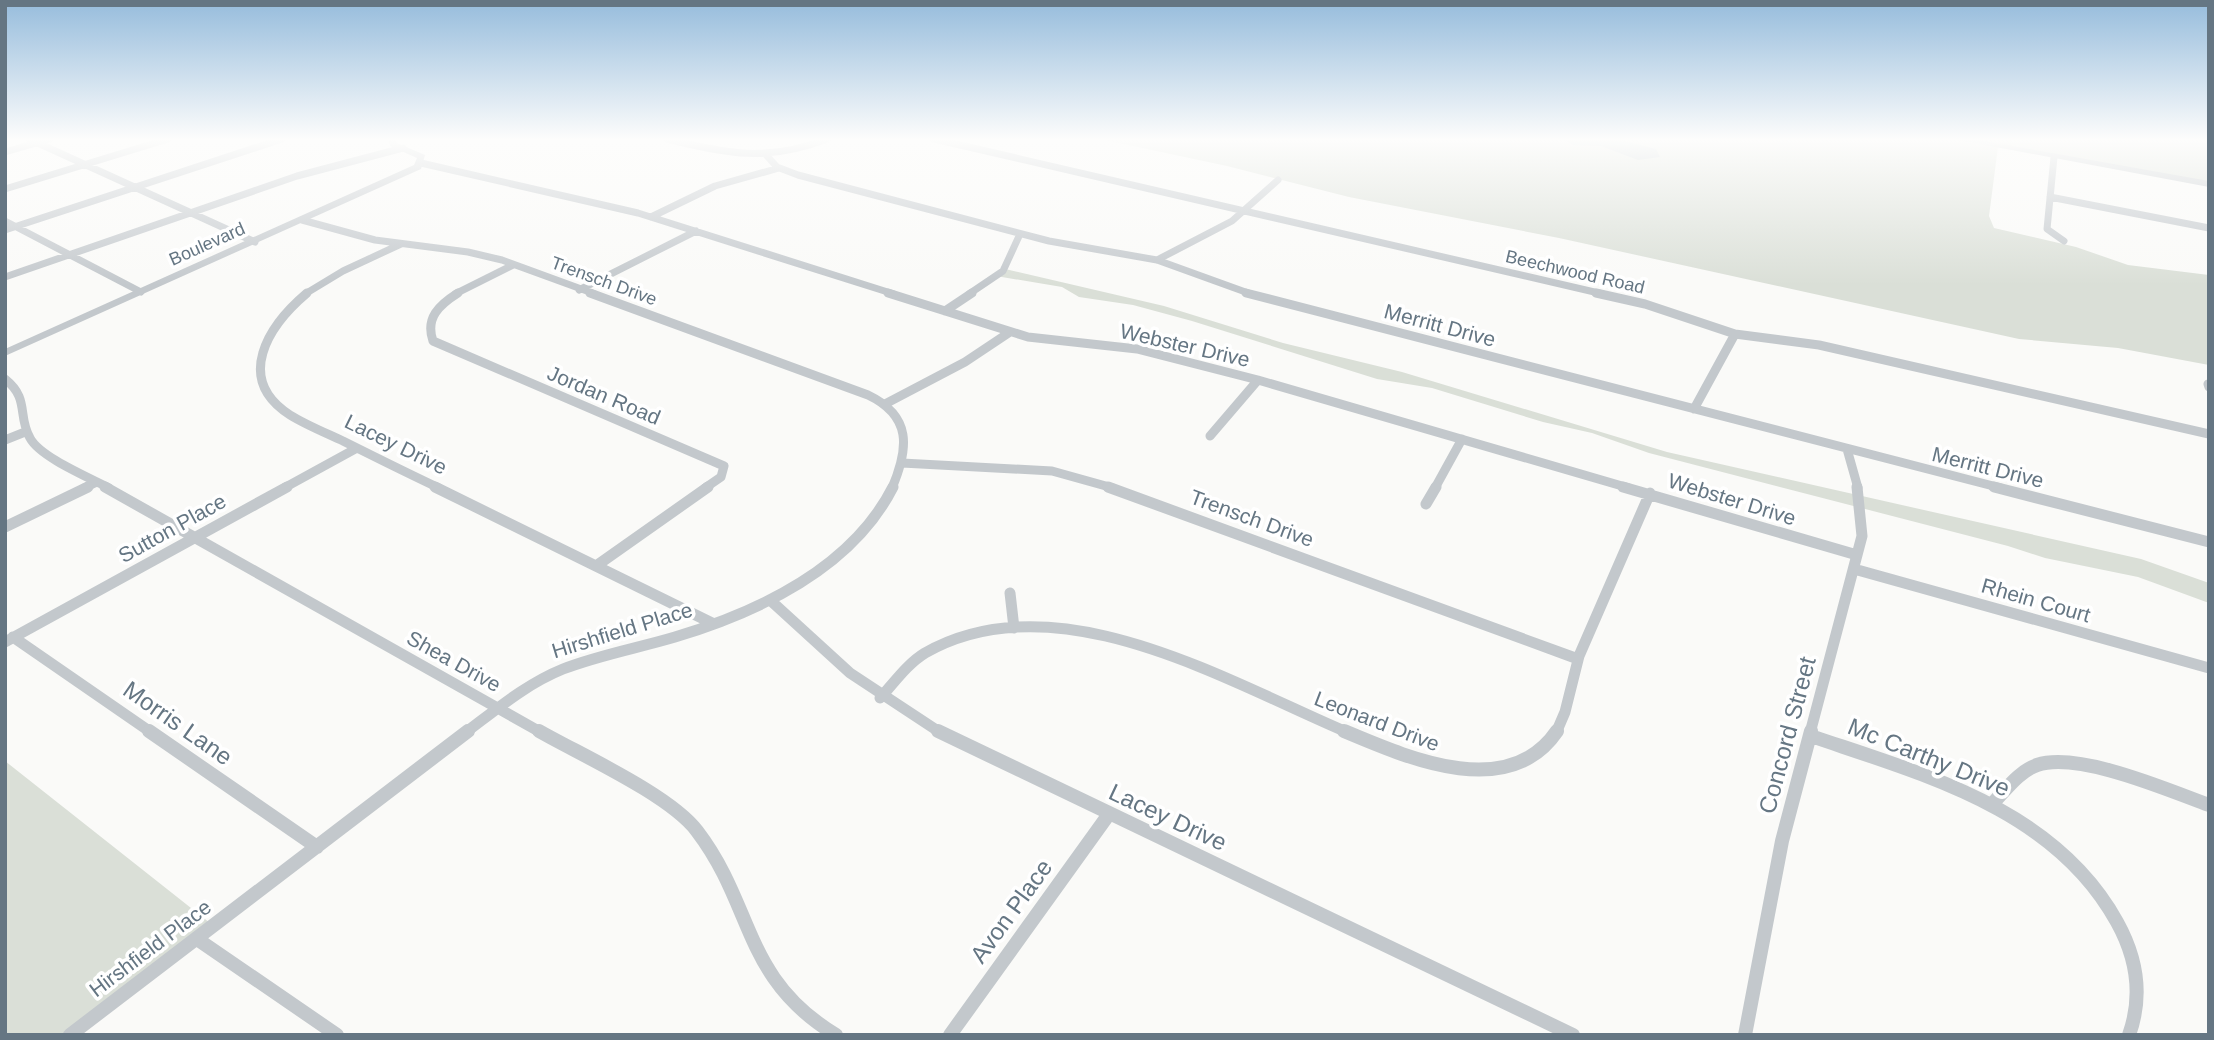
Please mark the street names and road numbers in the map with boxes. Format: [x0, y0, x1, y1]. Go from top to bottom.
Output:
street label: Boulevard [166, 218, 248, 270]
street label: Beechwood Road [1504, 246, 1646, 298]
street label: Trensch Drive [548, 253, 660, 309]
street label: Merritt Drive [1382, 299, 1498, 351]
street label: Webster Drive [1118, 319, 1252, 371]
street label: Jordan Road [544, 361, 664, 429]
street label: Lacey Drive [341, 409, 451, 479]
street label: Merritt Drive [1930, 442, 2046, 492]
street label: Webster Drive [1665, 469, 1799, 529]
street label: Trensch Drive [1187, 485, 1317, 551]
street label: Sutton Place [114, 489, 230, 567]
street label: Rhein Court [1979, 574, 2093, 627]
street label: Hirshfield Place [549, 598, 695, 662]
street label: Shea Drive [403, 626, 505, 696]
street label: Concord Street [1753, 653, 1821, 816]
street label: Morris Lane [118, 676, 238, 770]
street label: Leonard Drive [1311, 687, 1443, 755]
street label: Mc Carthy Drive [1844, 712, 2014, 802]
street label: Lacey Drive [1105, 778, 1231, 856]
street label: Avon Place [965, 854, 1057, 968]
street label: Hirshfield Place [85, 895, 215, 1001]

